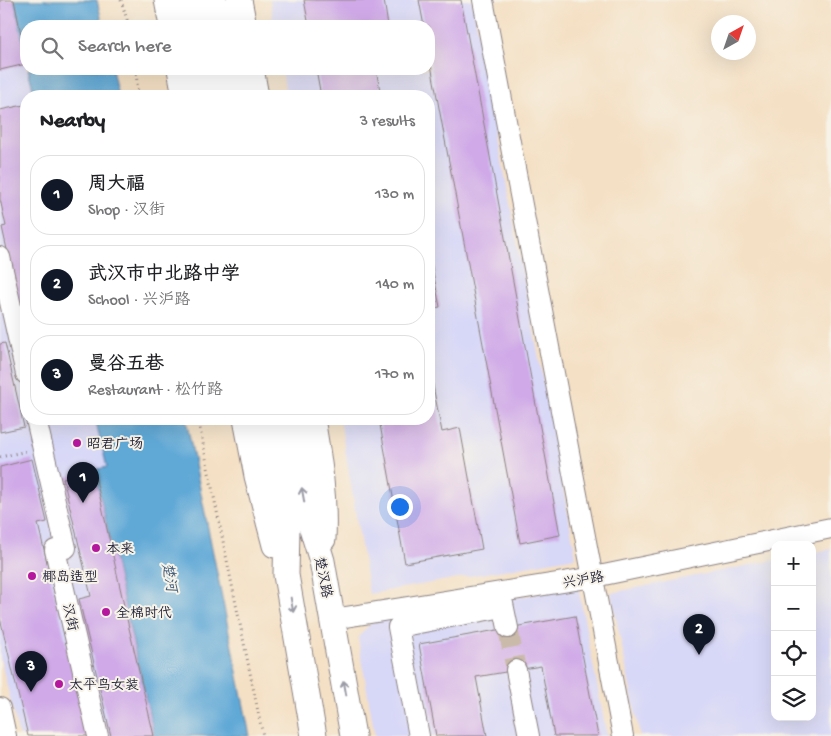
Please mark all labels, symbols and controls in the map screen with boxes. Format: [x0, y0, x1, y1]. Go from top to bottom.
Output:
north arrow [711, 15, 756, 60]
search box [20, 20, 435, 75]
icon: search [38, 34, 66, 62]
text: Search here [78, 36, 172, 59]
text: Nearby [40, 110, 105, 135]
text: 3 results [360, 113, 415, 132]
text: 周大福 [88, 174, 145, 197]
text: 1 [54, 186, 60, 205]
text: 130 m [375, 186, 414, 205]
text: Shop · 汉街 [88, 202, 165, 221]
text: 武汉市中北路中学 [88, 264, 240, 287]
text: 2 [53, 276, 61, 295]
text: 140 m [376, 276, 414, 295]
text: School · 兴沪路 [88, 292, 190, 311]
text: 曼谷五巷 [88, 354, 164, 377]
text: 3 [53, 366, 61, 385]
text: 170 m [375, 366, 414, 385]
text: Restaurant · 松竹路 [88, 382, 223, 401]
place label: 昭君广场 [87, 436, 143, 454]
marker: 昭君广场 [71, 437, 83, 449]
pin: 1 [67, 462, 99, 503]
one-way arrow [298, 488, 308, 504]
your location [387, 494, 413, 520]
map controls [771, 541, 816, 721]
button: + [771, 541, 816, 586]
marker: 本来 [90, 542, 102, 554]
place label: 本来 [106, 542, 134, 559]
street label: 楚汉路 [309, 555, 335, 600]
water label: 楚河 [156, 561, 181, 597]
street label: 兴沪路 [561, 568, 606, 593]
place label: 椰岛造型 [42, 569, 98, 587]
marker: 椰岛造型 [26, 570, 38, 582]
button: − [771, 586, 816, 631]
one-way arrow [287, 597, 297, 613]
street label: 汉街 [57, 602, 81, 633]
marker: 全棉时代 [100, 606, 112, 618]
place label: 全棉时代 [116, 606, 172, 623]
pin: 2 [683, 614, 715, 655]
button: locate [771, 631, 816, 676]
pin: 3 [15, 651, 47, 692]
button: layers [771, 676, 816, 721]
place label: 太平鸟女装 [69, 677, 139, 695]
marker: 太平鸟女装 [53, 678, 65, 690]
one-way arrow [339, 680, 349, 696]

